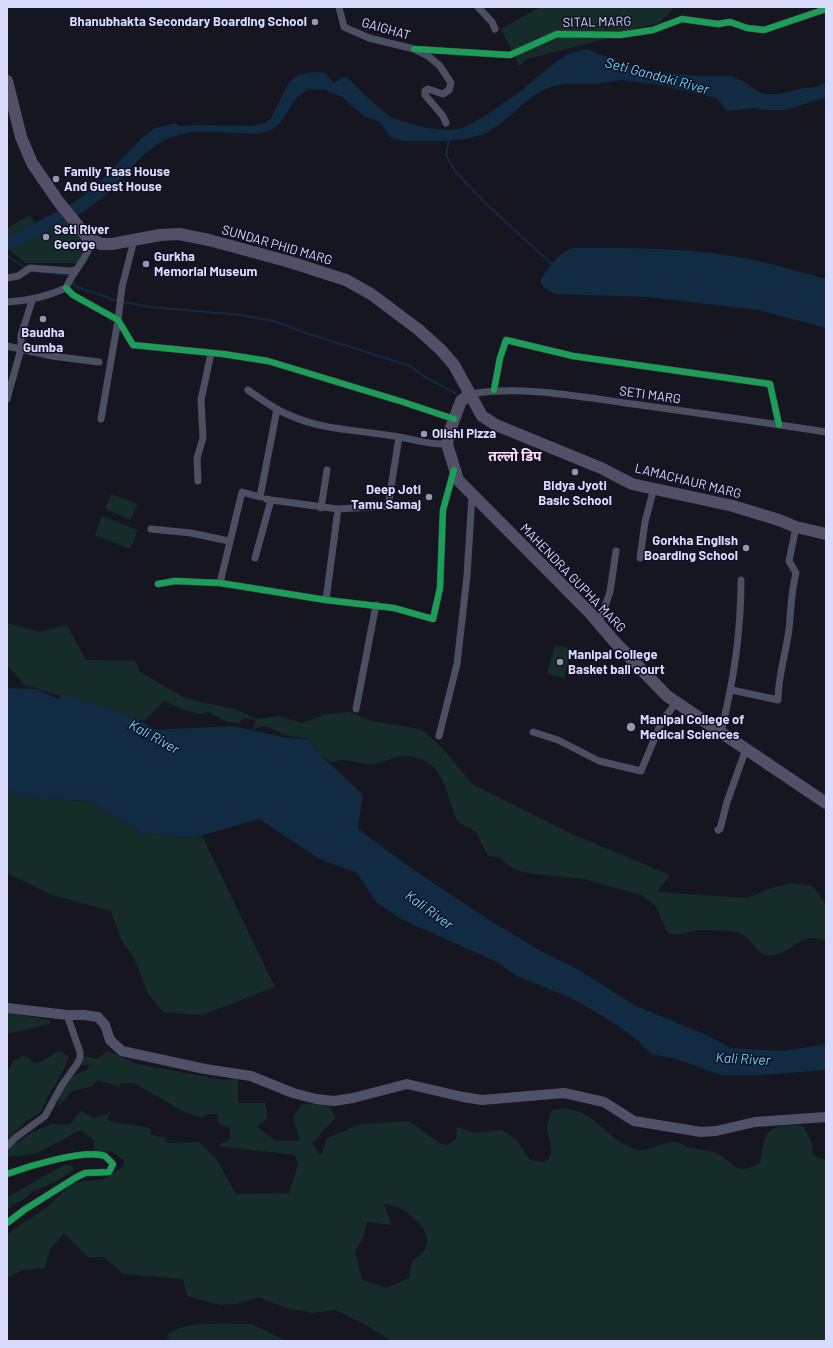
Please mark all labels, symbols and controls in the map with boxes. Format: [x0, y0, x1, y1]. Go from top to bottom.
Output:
place label: Bhanubhakta Secondary Boarding School [70, 14, 307, 30]
street label: SITAL MARG [563, 14, 631, 30]
street label: GAIGHAT [360, 15, 412, 43]
marker: Bhanubhakta Secondary Boarding School [310, 17, 320, 27]
water label: Seti Gandaki River [603, 54, 711, 98]
place label: Family Taas House And Guest House [64, 164, 170, 195]
marker: Family Taas House And Guest House [51, 174, 61, 184]
place label: Seti River George [54, 222, 109, 253]
street label: SUNDAR PHID MARG [220, 222, 334, 268]
marker: Seti River George [41, 232, 51, 242]
place label: Gurkha Memorial Museum [154, 249, 257, 280]
marker: Gurkha Memorial Museum [141, 259, 151, 269]
marker: Baudha Gumba [38, 314, 48, 324]
place label: Baudha Gumba [21, 325, 65, 356]
street label: SETI MARG [618, 383, 682, 407]
place label: Oiishi Pizza [432, 426, 496, 442]
marker: Oiishi Pizza [419, 429, 429, 439]
district label: तल्लो डिप [488, 448, 542, 464]
street label: LAMACHAUR MARG [633, 460, 743, 502]
marker: Bidya Jyoti Basic School [570, 467, 580, 477]
place label: Bidya Jyoti Basic School [538, 478, 612, 509]
place label: Deep Joti Tamu Samaj [351, 482, 421, 513]
marker: Deep Joti Tamu Samaj [424, 492, 434, 502]
street label: MAHENDRA GUPHA MARG [517, 520, 629, 636]
place label: Gorkha English Boarding School [644, 533, 738, 564]
marker: Gorkha English Boarding School [741, 543, 751, 553]
place label: Manipal College Basket ball court [568, 647, 665, 678]
marker: Manipal College Basket ball court [555, 657, 565, 667]
place label: Manipal College of Medical Sciences [640, 712, 744, 743]
water label: Kali River [126, 716, 182, 758]
marker: Manipal College of Medical Sciences [625, 721, 637, 733]
water label: Kali River [402, 887, 456, 933]
water label: Kali River [715, 1049, 771, 1069]

